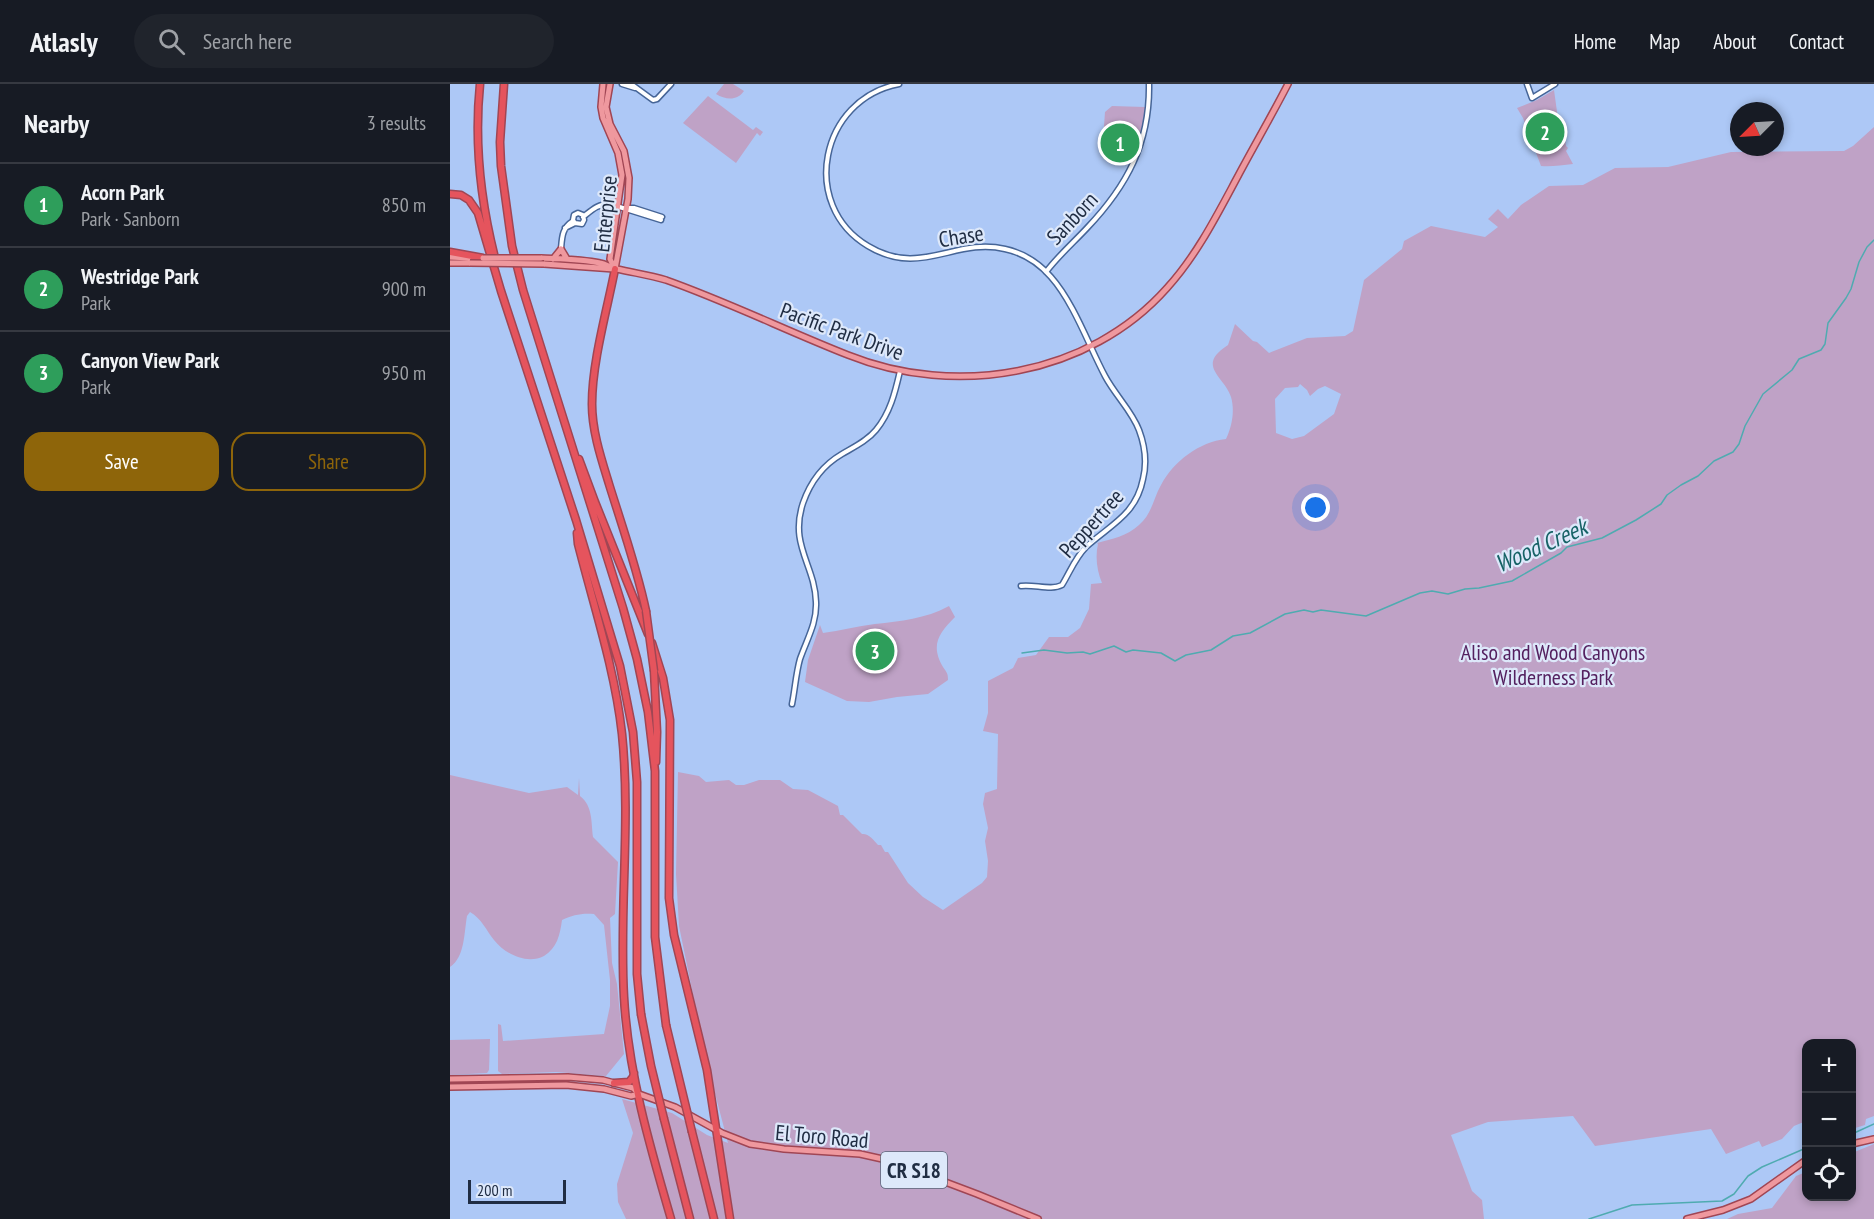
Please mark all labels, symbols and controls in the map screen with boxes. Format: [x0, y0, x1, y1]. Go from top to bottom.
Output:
search box [134, 14, 554, 68]
text: Atlasly [30, 23, 98, 60]
icon: search [155, 25, 188, 58]
text: Search here [203, 27, 292, 55]
text: Home [1574, 28, 1616, 55]
text: Map [1649, 28, 1680, 55]
text: About [1713, 28, 1756, 55]
text: Contact [1789, 28, 1844, 55]
north arrow [1730, 102, 1784, 156]
text: Nearby [24, 107, 89, 140]
text: 3 results [367, 110, 426, 136]
pin: 2 [1526, 110, 1564, 154]
pin: 1 [1100, 120, 1140, 166]
street label: Enterprise [587, 174, 623, 254]
text: Acorn Park [81, 178, 164, 206]
street label: Sanborn [1040, 186, 1104, 250]
text: 1 [39, 192, 48, 218]
text: 850 m [382, 192, 426, 218]
text: Park · Sanborn [81, 206, 180, 232]
street label: Chase [937, 219, 985, 253]
text: Westridge Park [81, 262, 199, 290]
text: 2 [39, 276, 48, 302]
text: 900 m [382, 276, 426, 302]
text: Park [81, 290, 111, 316]
street label: Pacific Park Drive [776, 296, 908, 366]
text: Canyon View Park [81, 346, 219, 374]
text: 3 [39, 360, 48, 386]
text: 950 m [382, 360, 426, 386]
text: Park [81, 374, 111, 400]
button: Save [24, 432, 219, 491]
button: Share [231, 432, 426, 491]
street label: Peppertree [1053, 483, 1129, 563]
your location [1301, 493, 1330, 522]
water label: Wood Creek [1490, 510, 1594, 579]
pin: 3 [856, 628, 894, 674]
park label: Aliso and Wood Canyons Wilderness Park [1461, 638, 1645, 691]
map controls [1802, 1039, 1856, 1201]
button: + [1802, 1039, 1856, 1093]
button: − [1802, 1093, 1856, 1147]
street label: El Toro Road [774, 1118, 870, 1154]
button: locate [1802, 1147, 1856, 1201]
road number: CR S18 [881, 1152, 947, 1188]
scale bar [468, 1177, 566, 1204]
text: 200 m [477, 1180, 512, 1200]

